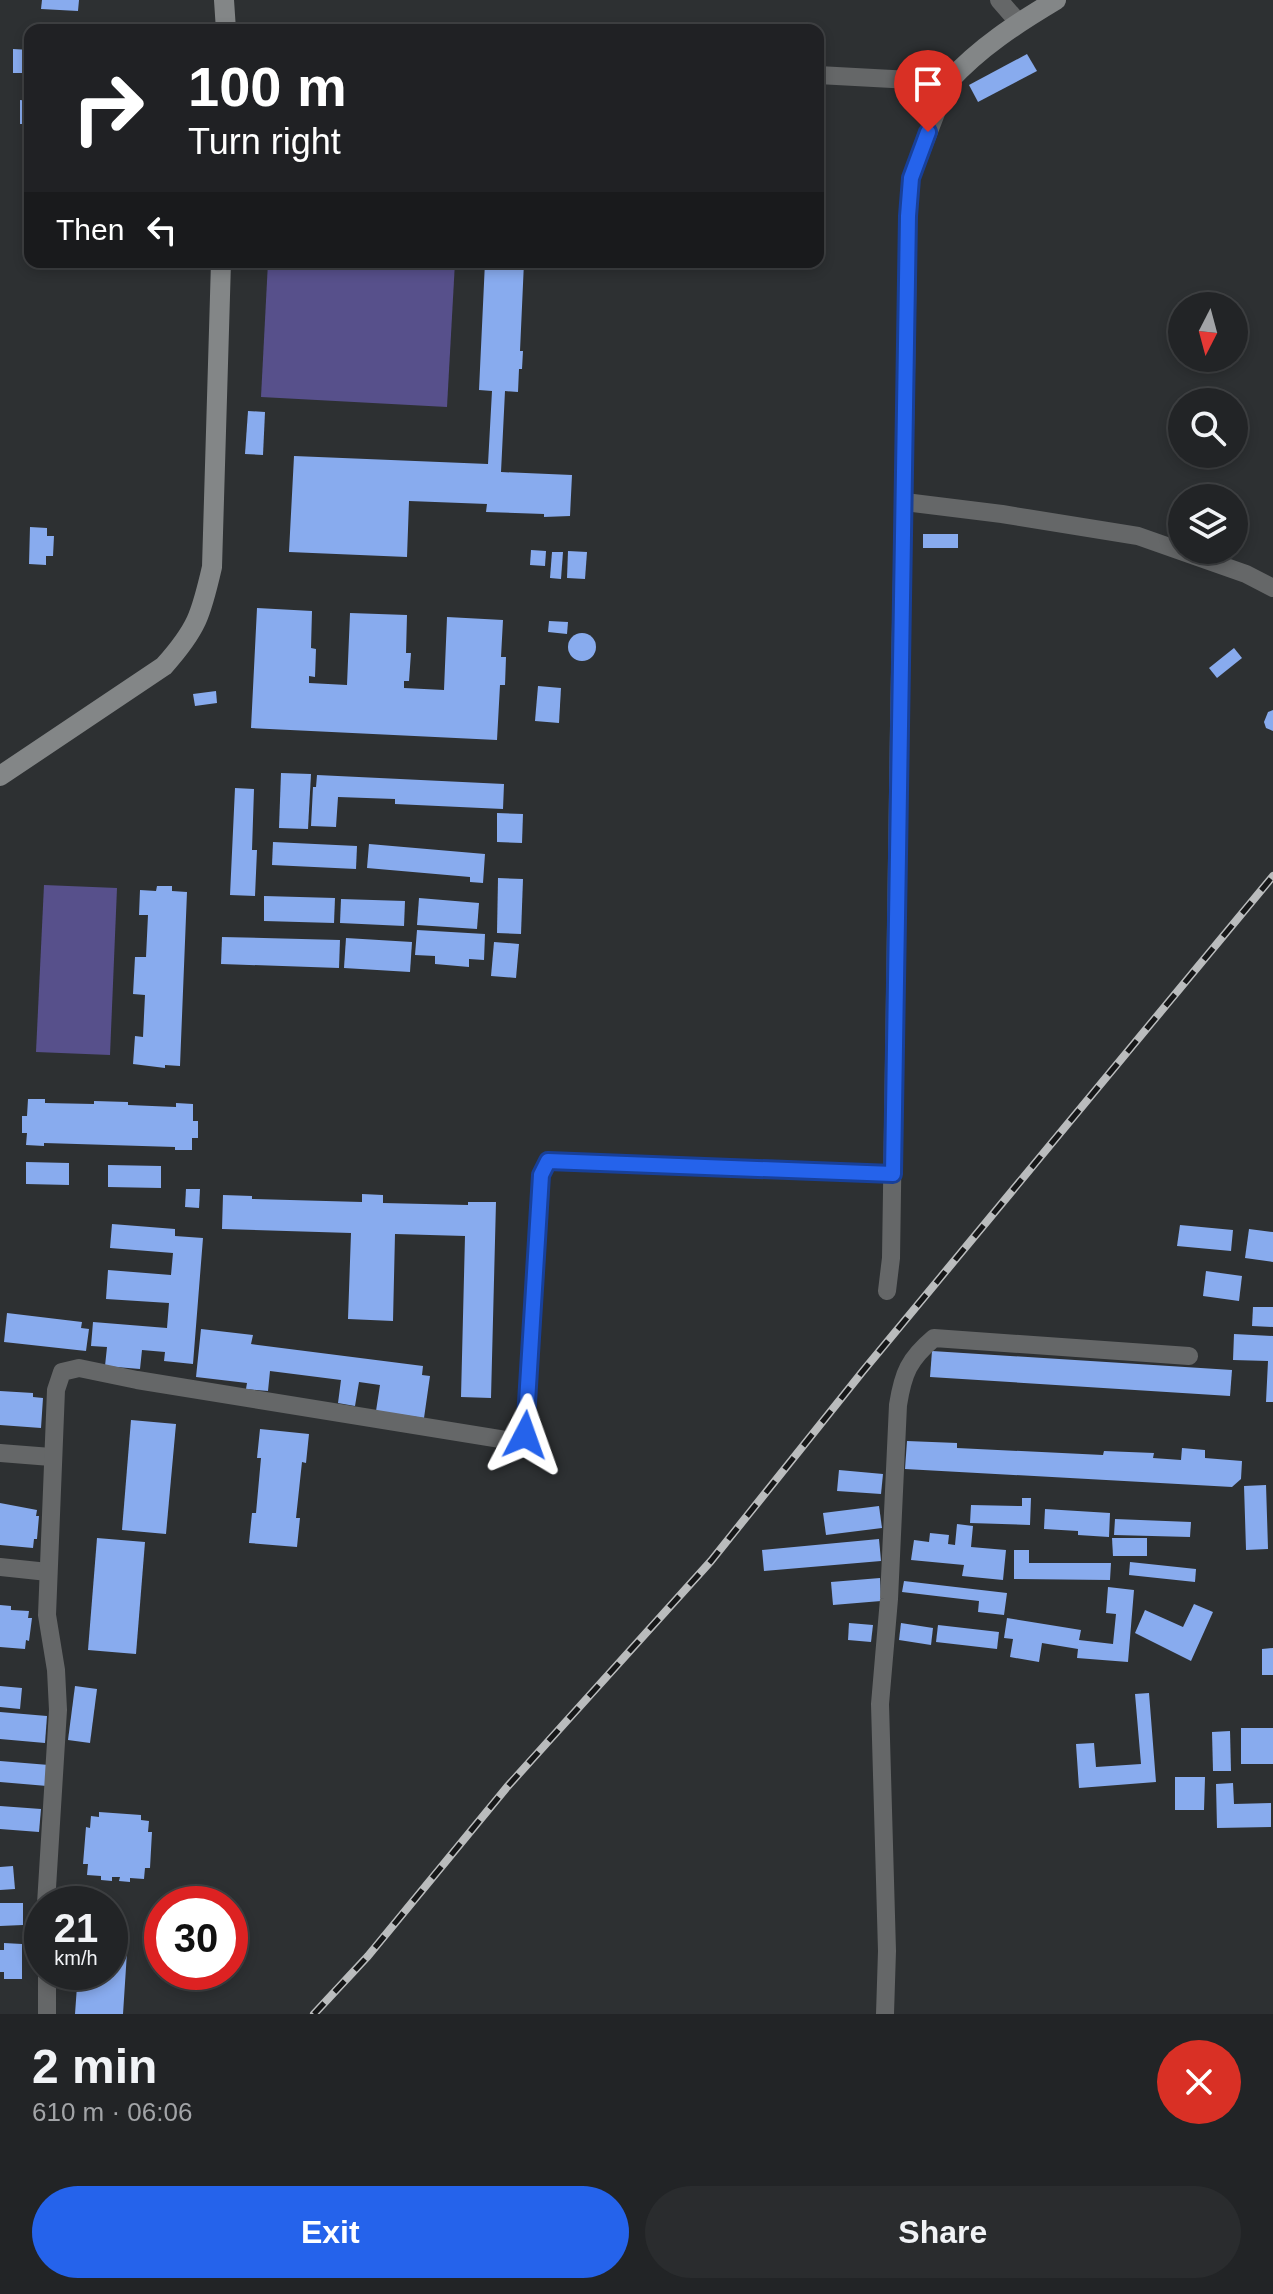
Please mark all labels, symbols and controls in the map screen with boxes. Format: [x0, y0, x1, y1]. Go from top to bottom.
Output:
pin [894, 50, 962, 132]
text: 100 m [188, 55, 347, 118]
icon: right [56, 56, 160, 160]
icon: arrive [906, 62, 950, 106]
text: Turn right [188, 121, 341, 162]
icon: left [140, 208, 184, 252]
text: Then [56, 213, 124, 246]
north arrow [1168, 292, 1248, 372]
map controls [1168, 292, 1248, 564]
button: search [1168, 388, 1248, 468]
button: layers [1168, 484, 1248, 564]
position arrow [483, 1393, 567, 1477]
speed limit sign: 30 [144, 1886, 248, 1990]
text: 21 [54, 1906, 98, 1950]
text: km/h [54, 1947, 98, 1969]
text: 2 min [32, 2040, 157, 2093]
button: close [1157, 2040, 1241, 2124]
text: 610 m · 06:06 [32, 2097, 192, 2127]
button: Exit [32, 2186, 629, 2278]
button: Share [645, 2186, 1241, 2278]

